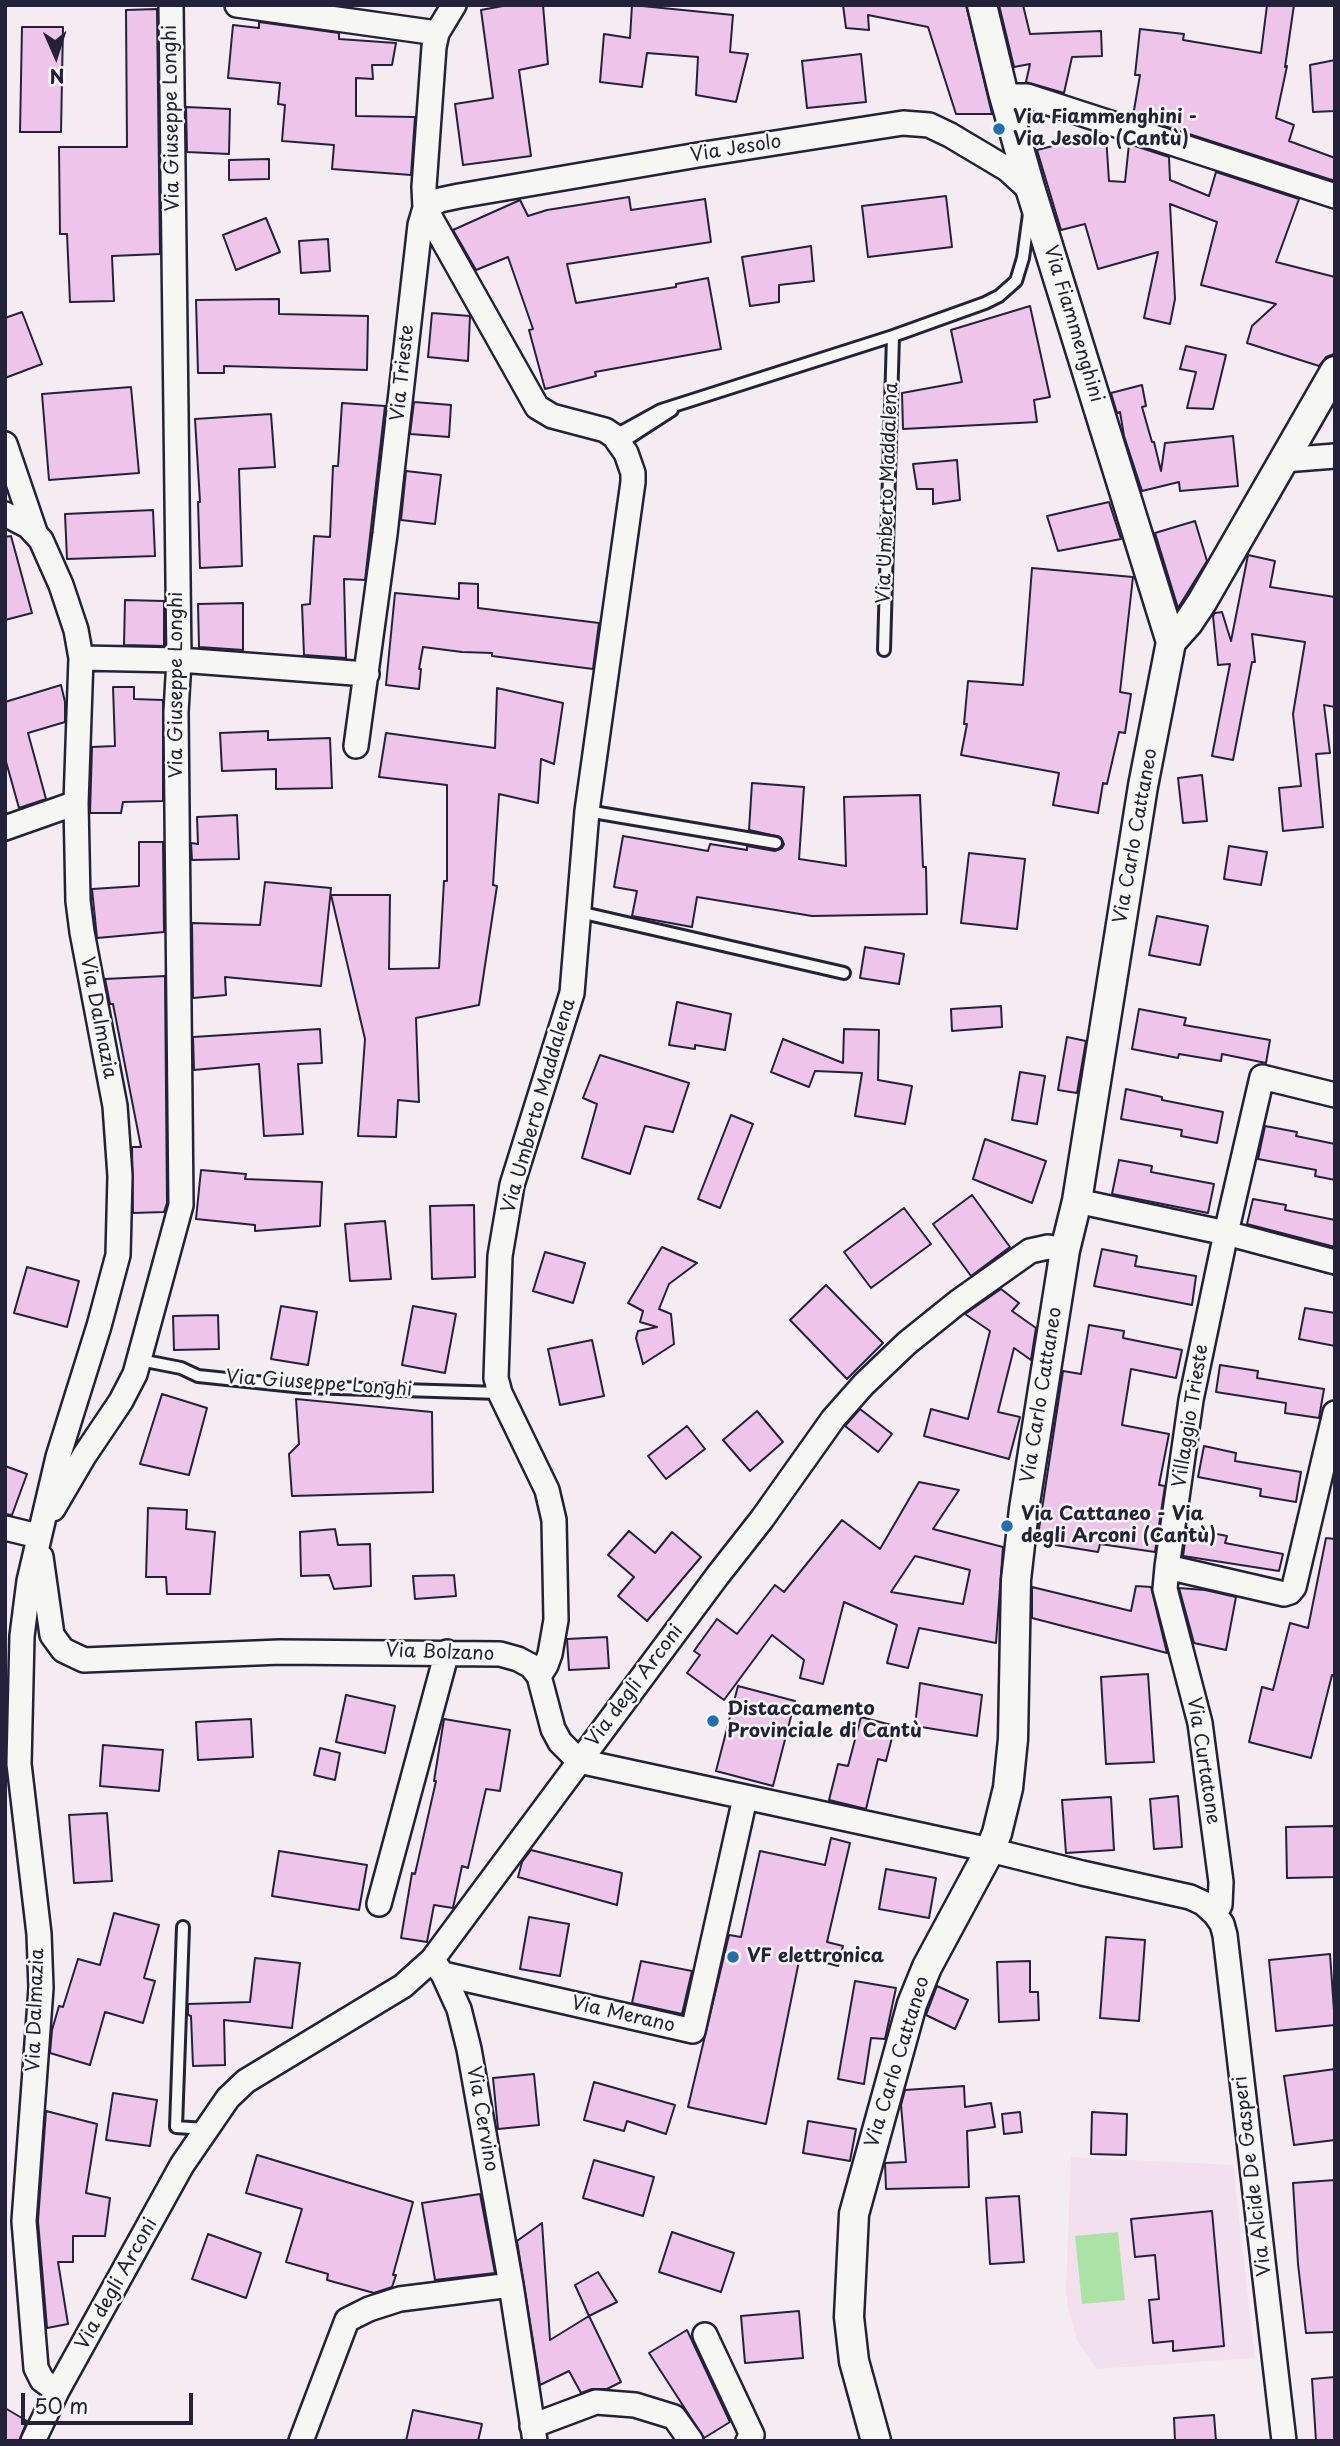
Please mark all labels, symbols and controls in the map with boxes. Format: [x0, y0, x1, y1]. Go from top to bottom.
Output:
north arrow [21, 21, 91, 91]
street label: Via Giuseppe Longhi [159, 24, 185, 212]
text: N [49, 63, 65, 91]
place label: Via Fiammenghini - Via Jesolo (Cantù) [1013, 107, 1197, 151]
marker: Via Fiammenghini - Via Jesolo (Cantù) [991, 121, 1007, 137]
street label: Via Jesolo [689, 131, 783, 167]
street label: Via Fiammenghini [1038, 243, 1108, 405]
street label: Via Trieste [387, 324, 419, 422]
street label: Via Umberto Maddalena [873, 382, 903, 604]
street label: Via Giuseppe Longhi [166, 592, 188, 778]
street label: Via Carlo Cattaneo [1109, 747, 1163, 925]
street label: Via Dalmazia [75, 955, 121, 1081]
street label: Via Umberto Maddalena [498, 996, 580, 1216]
street label: Via Carlo Cattaneo [1017, 1306, 1067, 1484]
street label: Villaggio Trieste [1168, 1343, 1214, 1489]
street label: Via Giuseppe Longhi [225, 1366, 413, 1402]
place label: Via Cattaneo - Via degli Arconi (Cantù) [1021, 1504, 1216, 1548]
marker: Via Cattaneo - Via degli Arconi (Cantù) [999, 1518, 1015, 1534]
street label: Via degli Arconi [582, 1621, 688, 1751]
street label: Via Bolzano [385, 1640, 495, 1666]
street label: Via Curtatone [1182, 1696, 1224, 1826]
place label: Distaccamento Provinciale di Cantù [727, 1699, 922, 1743]
marker: Distaccamento Provinciale di Cantù [705, 1713, 721, 1729]
place label: VF elettronica [747, 1946, 884, 1968]
street label: Via Dalmazia [22, 1948, 50, 2072]
marker: VF elettronica [725, 1949, 741, 1965]
street label: Via Carlo Cattaneo [861, 1974, 935, 2150]
street label: Via Merano [569, 1992, 677, 2038]
street label: Via Cervino [462, 2065, 502, 2173]
street label: Via Alcide De Gasperi [1229, 2074, 1277, 2278]
street label: Via degli Arconi [72, 2214, 162, 2354]
scale bar [24, 2380, 196, 2424]
text: 50 m [34, 2389, 88, 2421]

